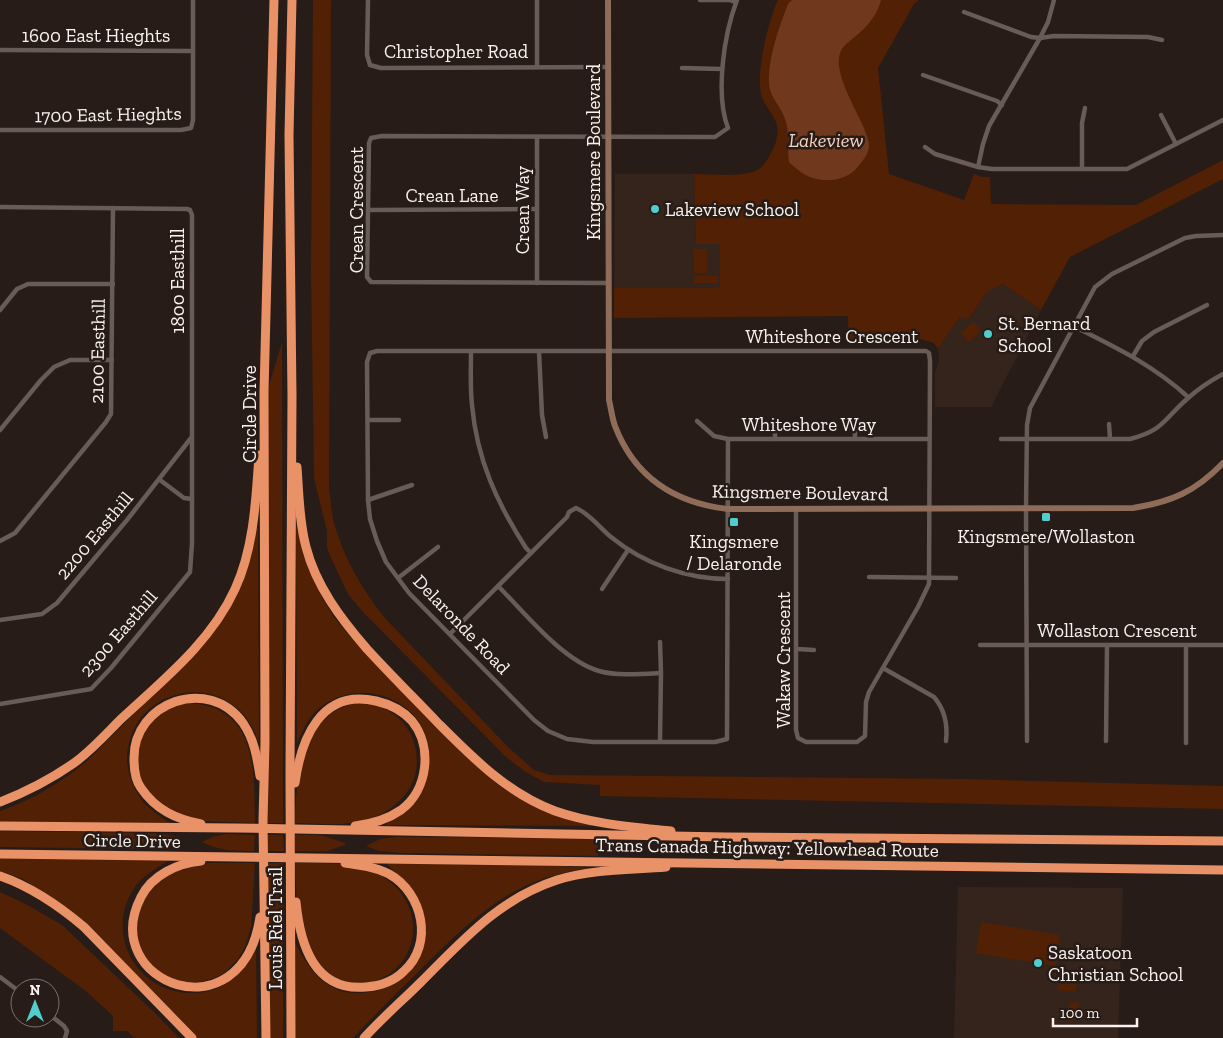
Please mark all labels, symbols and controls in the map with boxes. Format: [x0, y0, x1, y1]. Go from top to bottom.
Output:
street label: 1600 East Hieghts [22, 24, 170, 47]
street label: Christopher Road [384, 40, 529, 63]
street label: Kingsmere Boulevard [582, 63, 605, 240]
street label: 1700 East Hieghts [34, 102, 182, 127]
water label: Lakeview [788, 128, 864, 152]
street label: Crean Crescent [345, 147, 368, 273]
street label: Crean Way [511, 166, 534, 254]
street label: Crean Lane [406, 184, 499, 207]
place label: Lakeview School [665, 198, 799, 221]
marker: Lakeview School [649, 203, 661, 215]
street label: 1800 Easthill [166, 228, 189, 334]
street label: 2100 Easthill [85, 298, 110, 404]
place label: St. Bernard School [998, 312, 1091, 357]
street label: Whiteshore Crescent [746, 325, 918, 348]
marker: St. Bernard School [982, 328, 994, 340]
street label: Circle Drive [238, 365, 261, 463]
street label: Whiteshore Way [742, 413, 876, 436]
street label: Kingsmere Boulevard [712, 479, 889, 506]
street label: 2200 Easthill [51, 487, 138, 584]
marker: Kingsmere/Wollaston [1040, 511, 1052, 523]
marker: Kingsmere / Delaronde [728, 516, 740, 528]
place label: Kingsmere/Wollaston [957, 525, 1135, 548]
place label: Kingsmere / Delaronde [686, 530, 782, 575]
street label: Delaronde Road [408, 570, 515, 679]
street label: 2300 Easthill [75, 585, 162, 681]
street label: Wakaw Crescent [772, 592, 795, 728]
street label: Wollaston Crescent [1037, 619, 1197, 642]
street label: Circle Drive [83, 828, 181, 853]
street label: Trans Canada Highway: Yellowhead Route [595, 833, 939, 862]
street label: Louis Riel Trail [264, 867, 287, 989]
place label: Saskatoon Christian School [1048, 941, 1183, 986]
marker: Saskatoon Christian School [1032, 957, 1044, 969]
north arrow [10, 978, 60, 1028]
text: N [30, 982, 41, 999]
scale bar [1053, 996, 1137, 1028]
text: 100 m [1060, 1004, 1099, 1022]

